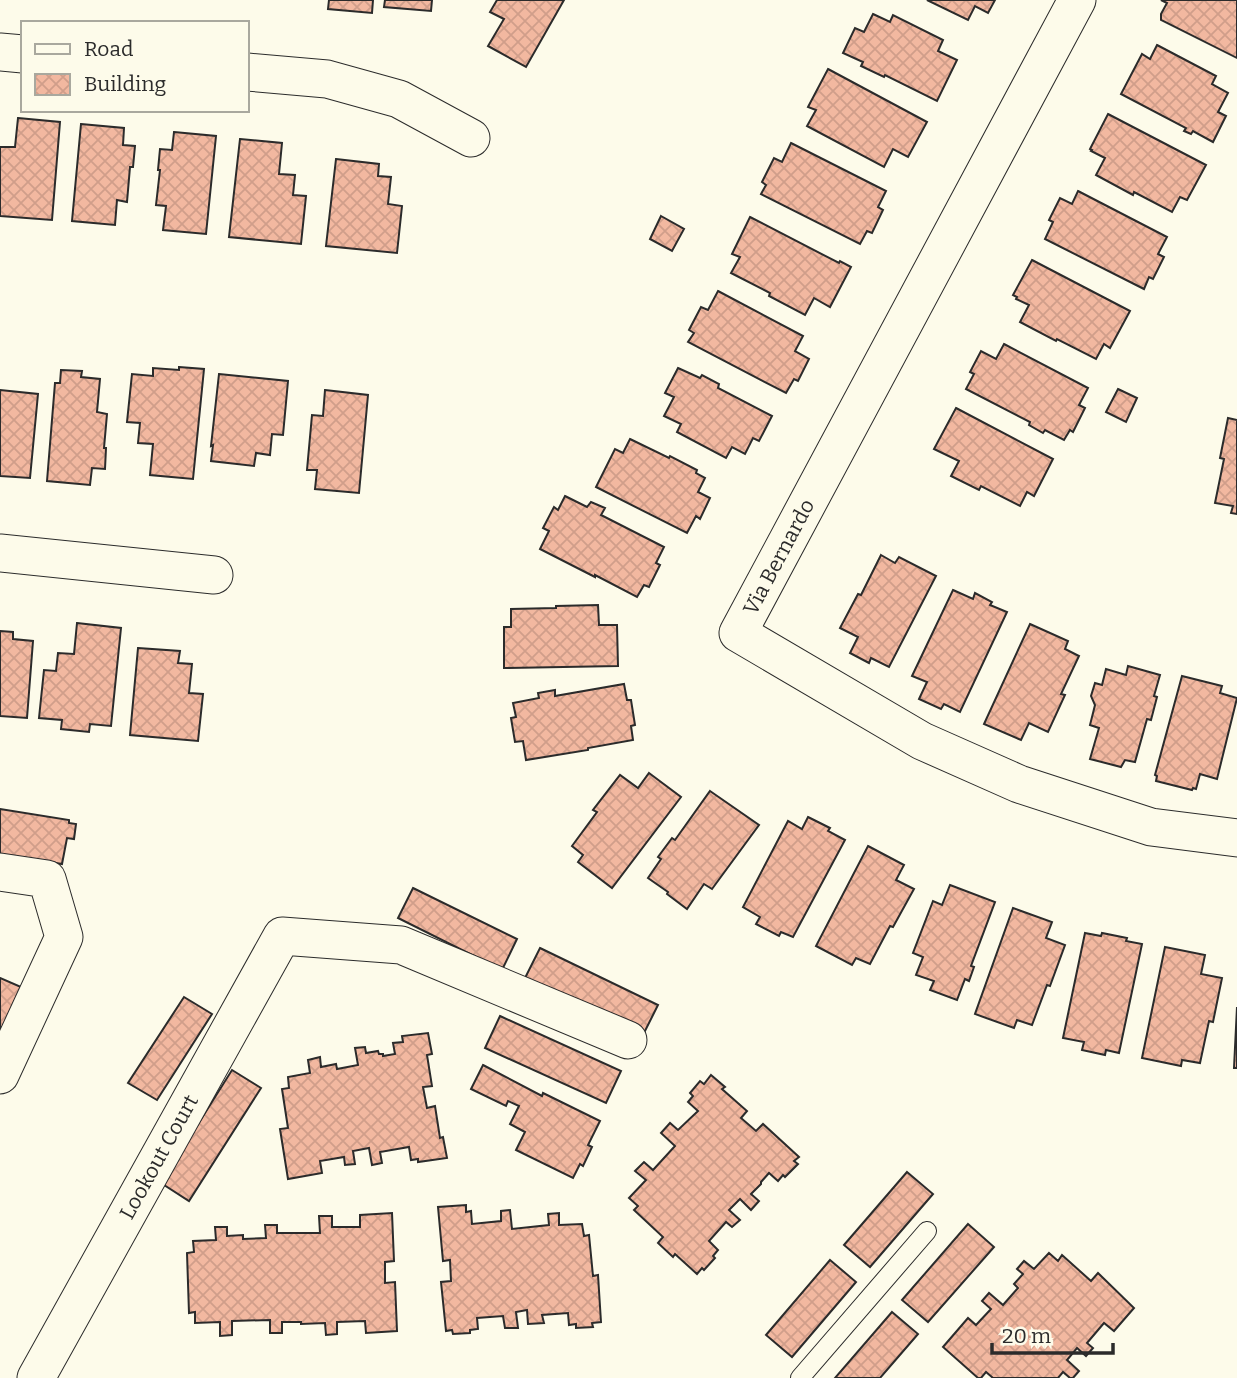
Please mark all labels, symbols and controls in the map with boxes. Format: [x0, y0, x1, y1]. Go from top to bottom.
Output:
legend [21, 21, 248, 112]
text: Road [84, 36, 133, 62]
text: Building [84, 71, 167, 97]
street label: Via Bernardo [738, 495, 820, 619]
street label: Lookout Court [114, 1090, 204, 1224]
scale bar [992, 1312, 1113, 1356]
text: 20 m [1002, 1323, 1051, 1349]

